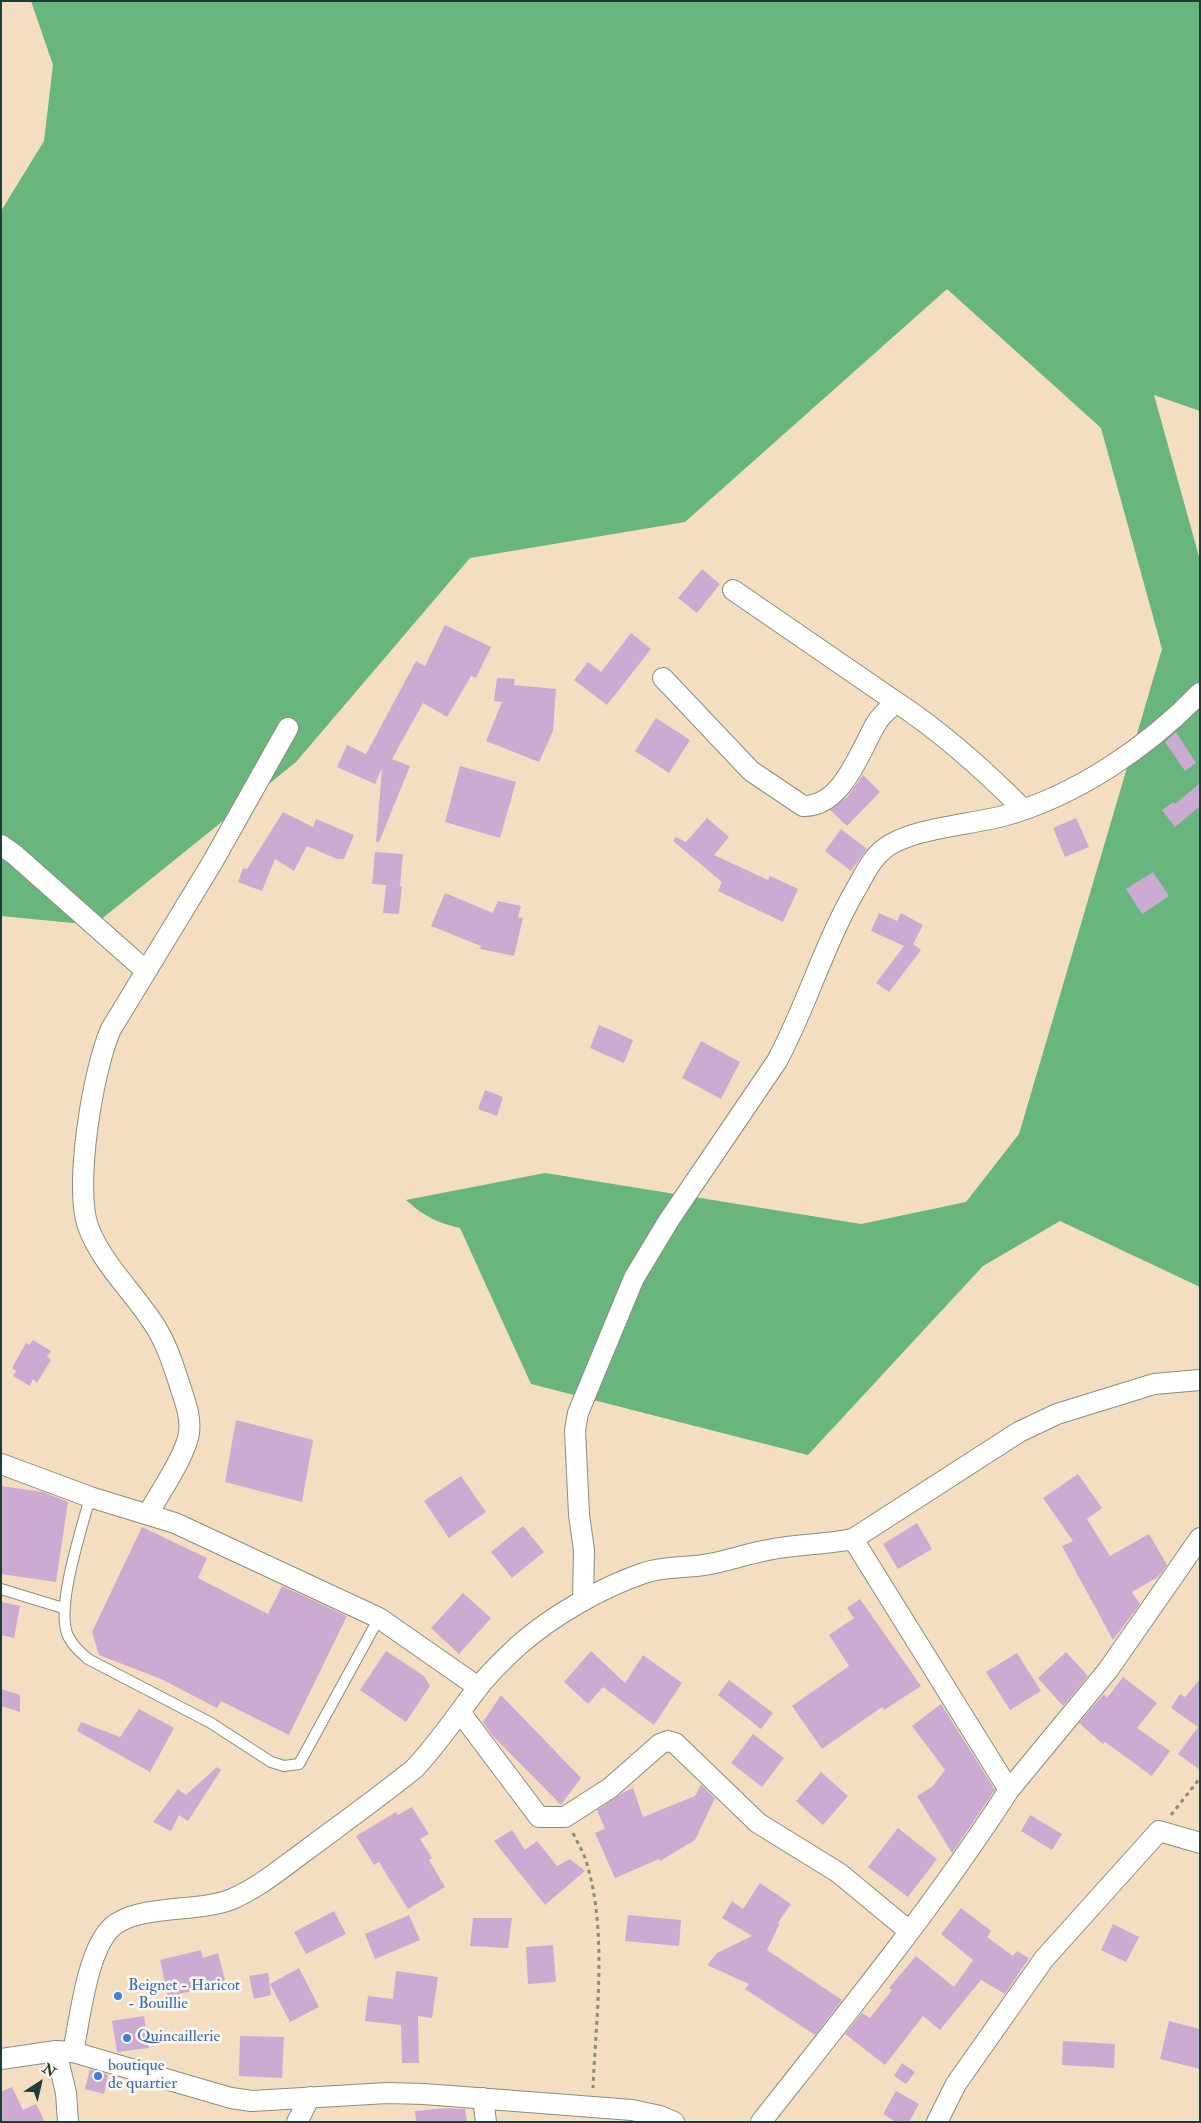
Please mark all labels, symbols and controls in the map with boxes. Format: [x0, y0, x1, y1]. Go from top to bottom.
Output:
place label: Beignet - Haricot - Bouillie [128, 1977, 240, 2015]
marker: Beignet - Haricot - Bouillie [112, 1990, 124, 2002]
place label: Quincaillerie [137, 2028, 220, 2048]
marker: Quincaillerie [121, 2032, 133, 2044]
place label: boutique de quartier [108, 2057, 177, 2095]
north arrow [15, 2058, 65, 2108]
text: N [39, 2060, 59, 2081]
marker: boutique de quartier [92, 2070, 104, 2082]

